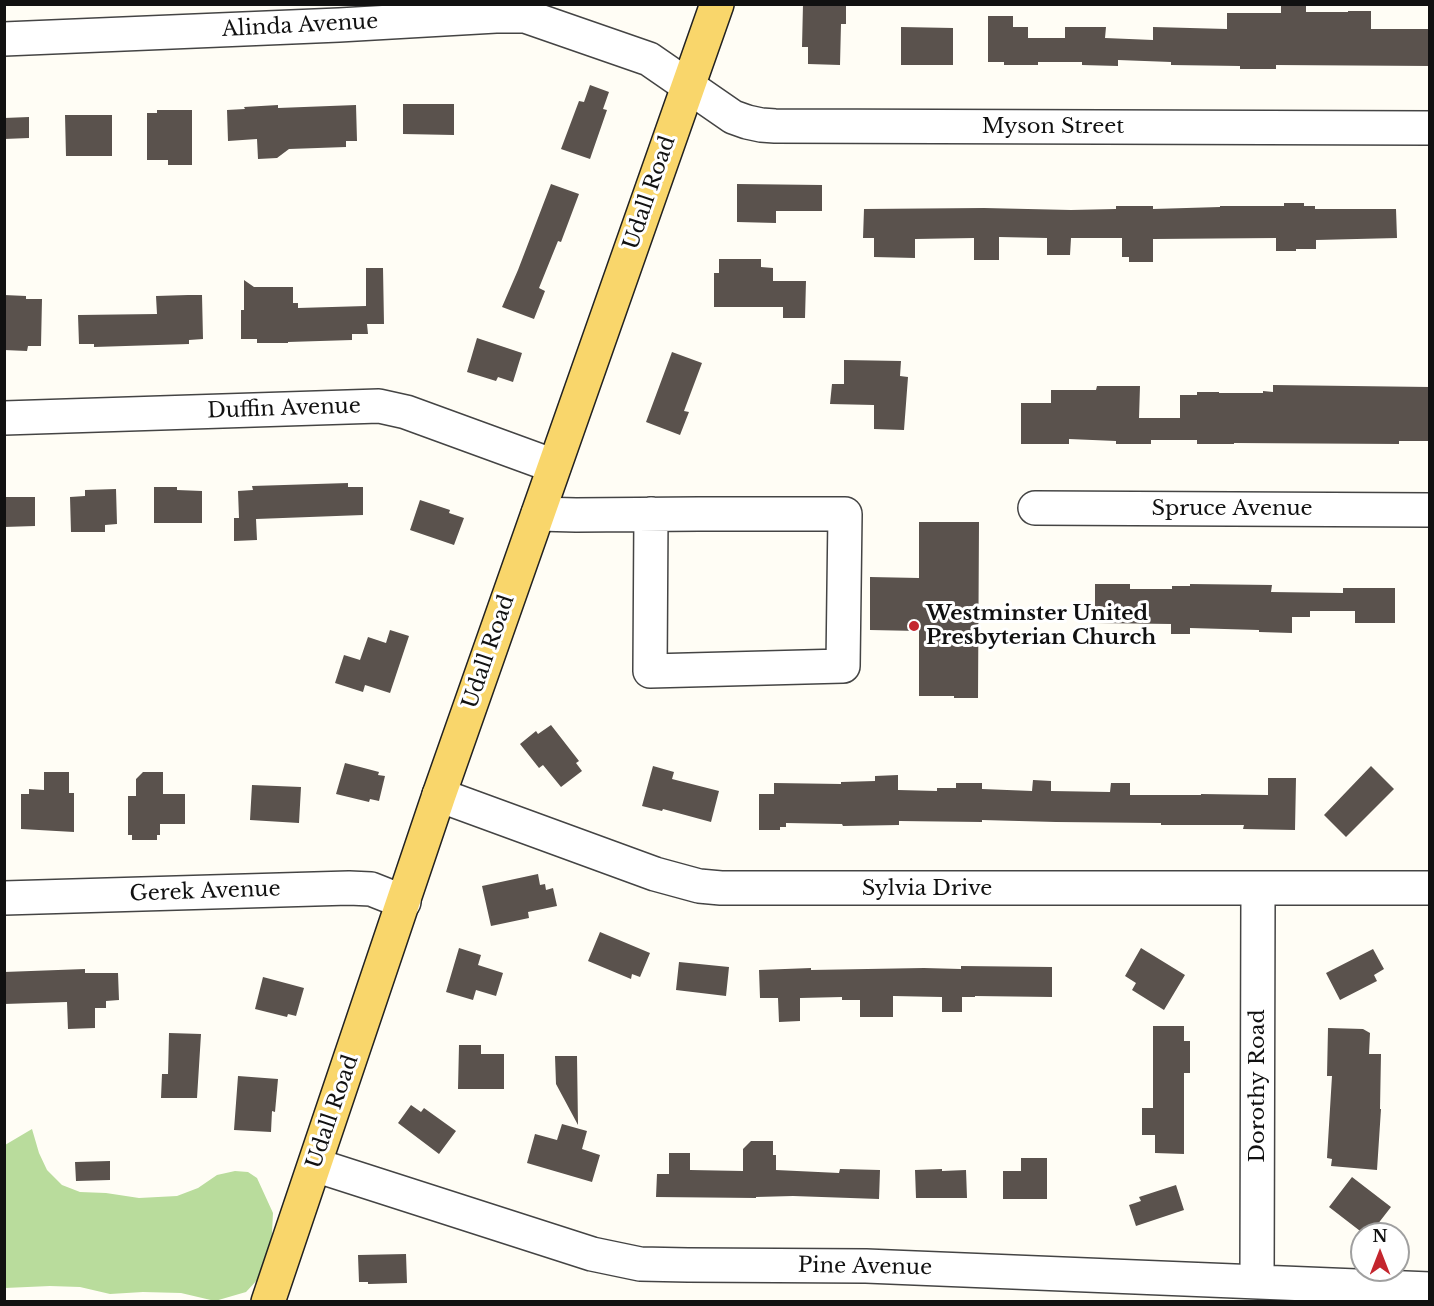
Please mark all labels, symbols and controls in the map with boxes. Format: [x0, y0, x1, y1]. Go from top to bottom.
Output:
street label: Alinda Avenue [221, 9, 379, 43]
street label: Myson Street [982, 114, 1124, 140]
street label: Udall Road [619, 133, 681, 253]
street label: Duffin Avenue [207, 394, 361, 424]
street label: Spruce Avenue [1151, 496, 1313, 522]
street label: Udall Road [458, 592, 520, 712]
place label: Westminster United Presbyterian Church [926, 601, 1156, 651]
marker: Westminster United Presbyterian Church [907, 619, 921, 633]
street label: Sylvia Drive [862, 876, 992, 902]
street label: Gerek Avenue [129, 877, 281, 907]
street label: Dorothy Road [1245, 1009, 1271, 1163]
street label: Udall Road [302, 1052, 364, 1172]
north arrow [1350, 1222, 1410, 1282]
text: N [1372, 1226, 1388, 1246]
street label: Pine Avenue [798, 1253, 932, 1281]

